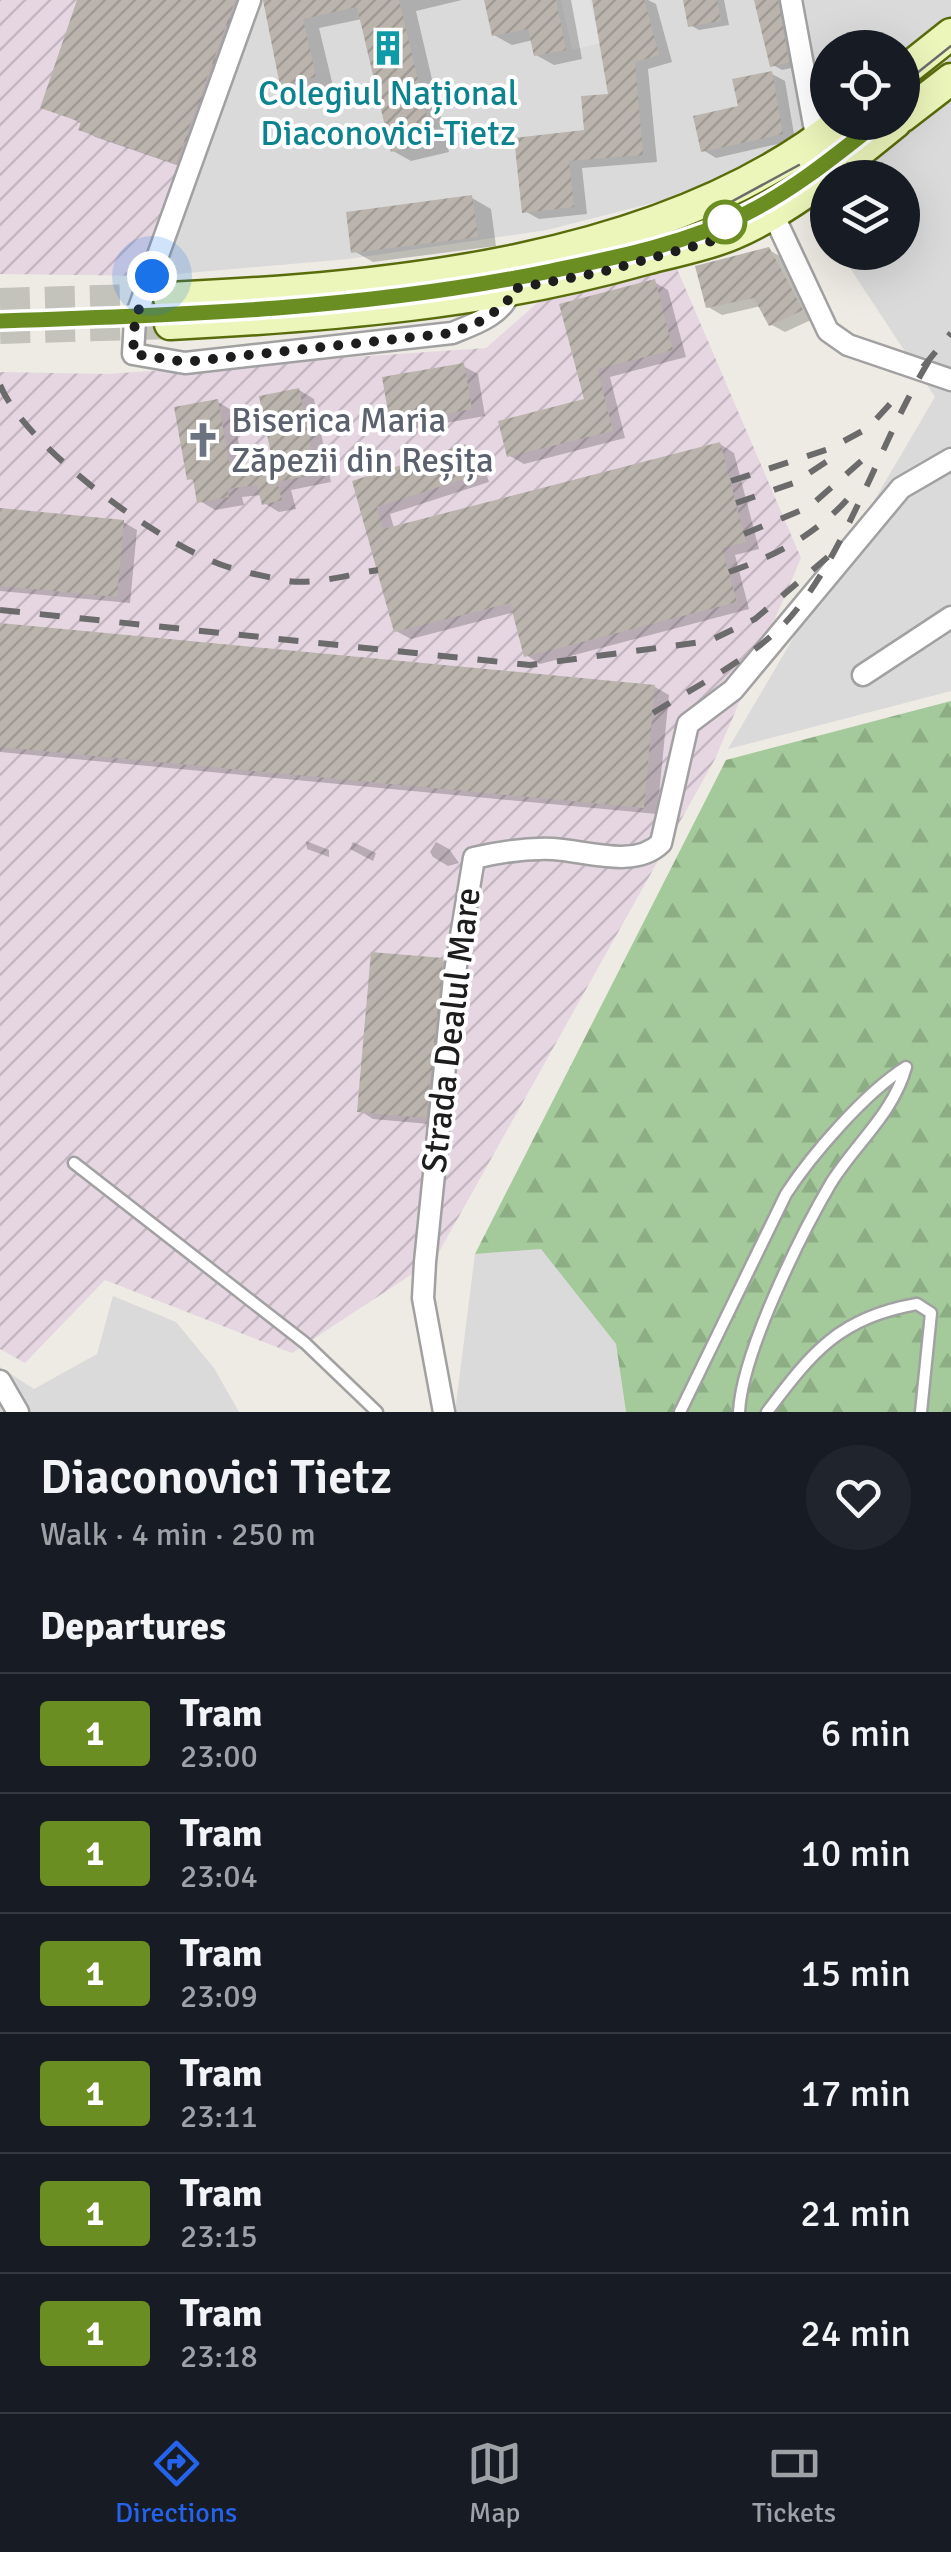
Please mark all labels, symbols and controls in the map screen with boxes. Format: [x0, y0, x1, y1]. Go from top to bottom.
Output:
building icon: Colegiul Național Diaconovici-Tietz [369, 29, 407, 67]
map controls [810, 30, 920, 270]
button: locate [810, 30, 920, 140]
place label: Colegiul Național Diaconovici-Tietz [258, 72, 518, 155]
button: layers [810, 160, 920, 270]
unlabelled marker [704, 201, 746, 243]
your location [127, 251, 177, 301]
place label: Biserica Maria Zăpezii din Reșița [231, 399, 494, 482]
church icon: Biserica Maria Zăpezii din Reșița [184, 421, 222, 459]
street label: Strada Dealul Mare [412, 885, 490, 1175]
button: heart [806, 1445, 911, 1550]
text: Diaconovici Tietz [40, 1448, 392, 1507]
text: Walk · 4 min · 250 m [40, 1515, 316, 1554]
text: Departures [40, 1603, 226, 1650]
text: Tram [180, 1690, 263, 1737]
text: 6 min [821, 1710, 911, 1757]
text: 1 [86, 1712, 104, 1755]
text: 23:00 [180, 1737, 258, 1776]
text: Tram [180, 1810, 263, 1857]
text: 10 min [800, 1830, 911, 1877]
text: 1 [86, 1832, 104, 1875]
text: 23:04 [180, 1857, 258, 1896]
text: Tram [180, 1930, 263, 1977]
text: 15 min [800, 1950, 911, 1997]
text: 1 [86, 1952, 104, 1995]
text: 23:09 [180, 1977, 258, 2016]
text: Tram [180, 2050, 263, 2097]
text: 17 min [800, 2070, 911, 2117]
text: 1 [86, 2072, 104, 2115]
text: 23:11 [180, 2097, 258, 2136]
text: Tram [180, 2170, 263, 2217]
text: 21 min [800, 2190, 911, 2237]
text: 1 [86, 2192, 104, 2235]
text: 23:15 [180, 2217, 258, 2256]
text: Tram [180, 2290, 263, 2337]
text: 24 min [800, 2310, 911, 2357]
text: 1 [86, 2312, 104, 2355]
text: 23:18 [180, 2337, 258, 2376]
tab: Directions [115, 2436, 237, 2530]
tab: Map [467, 2436, 522, 2530]
tab: Tickets [752, 2436, 836, 2530]

